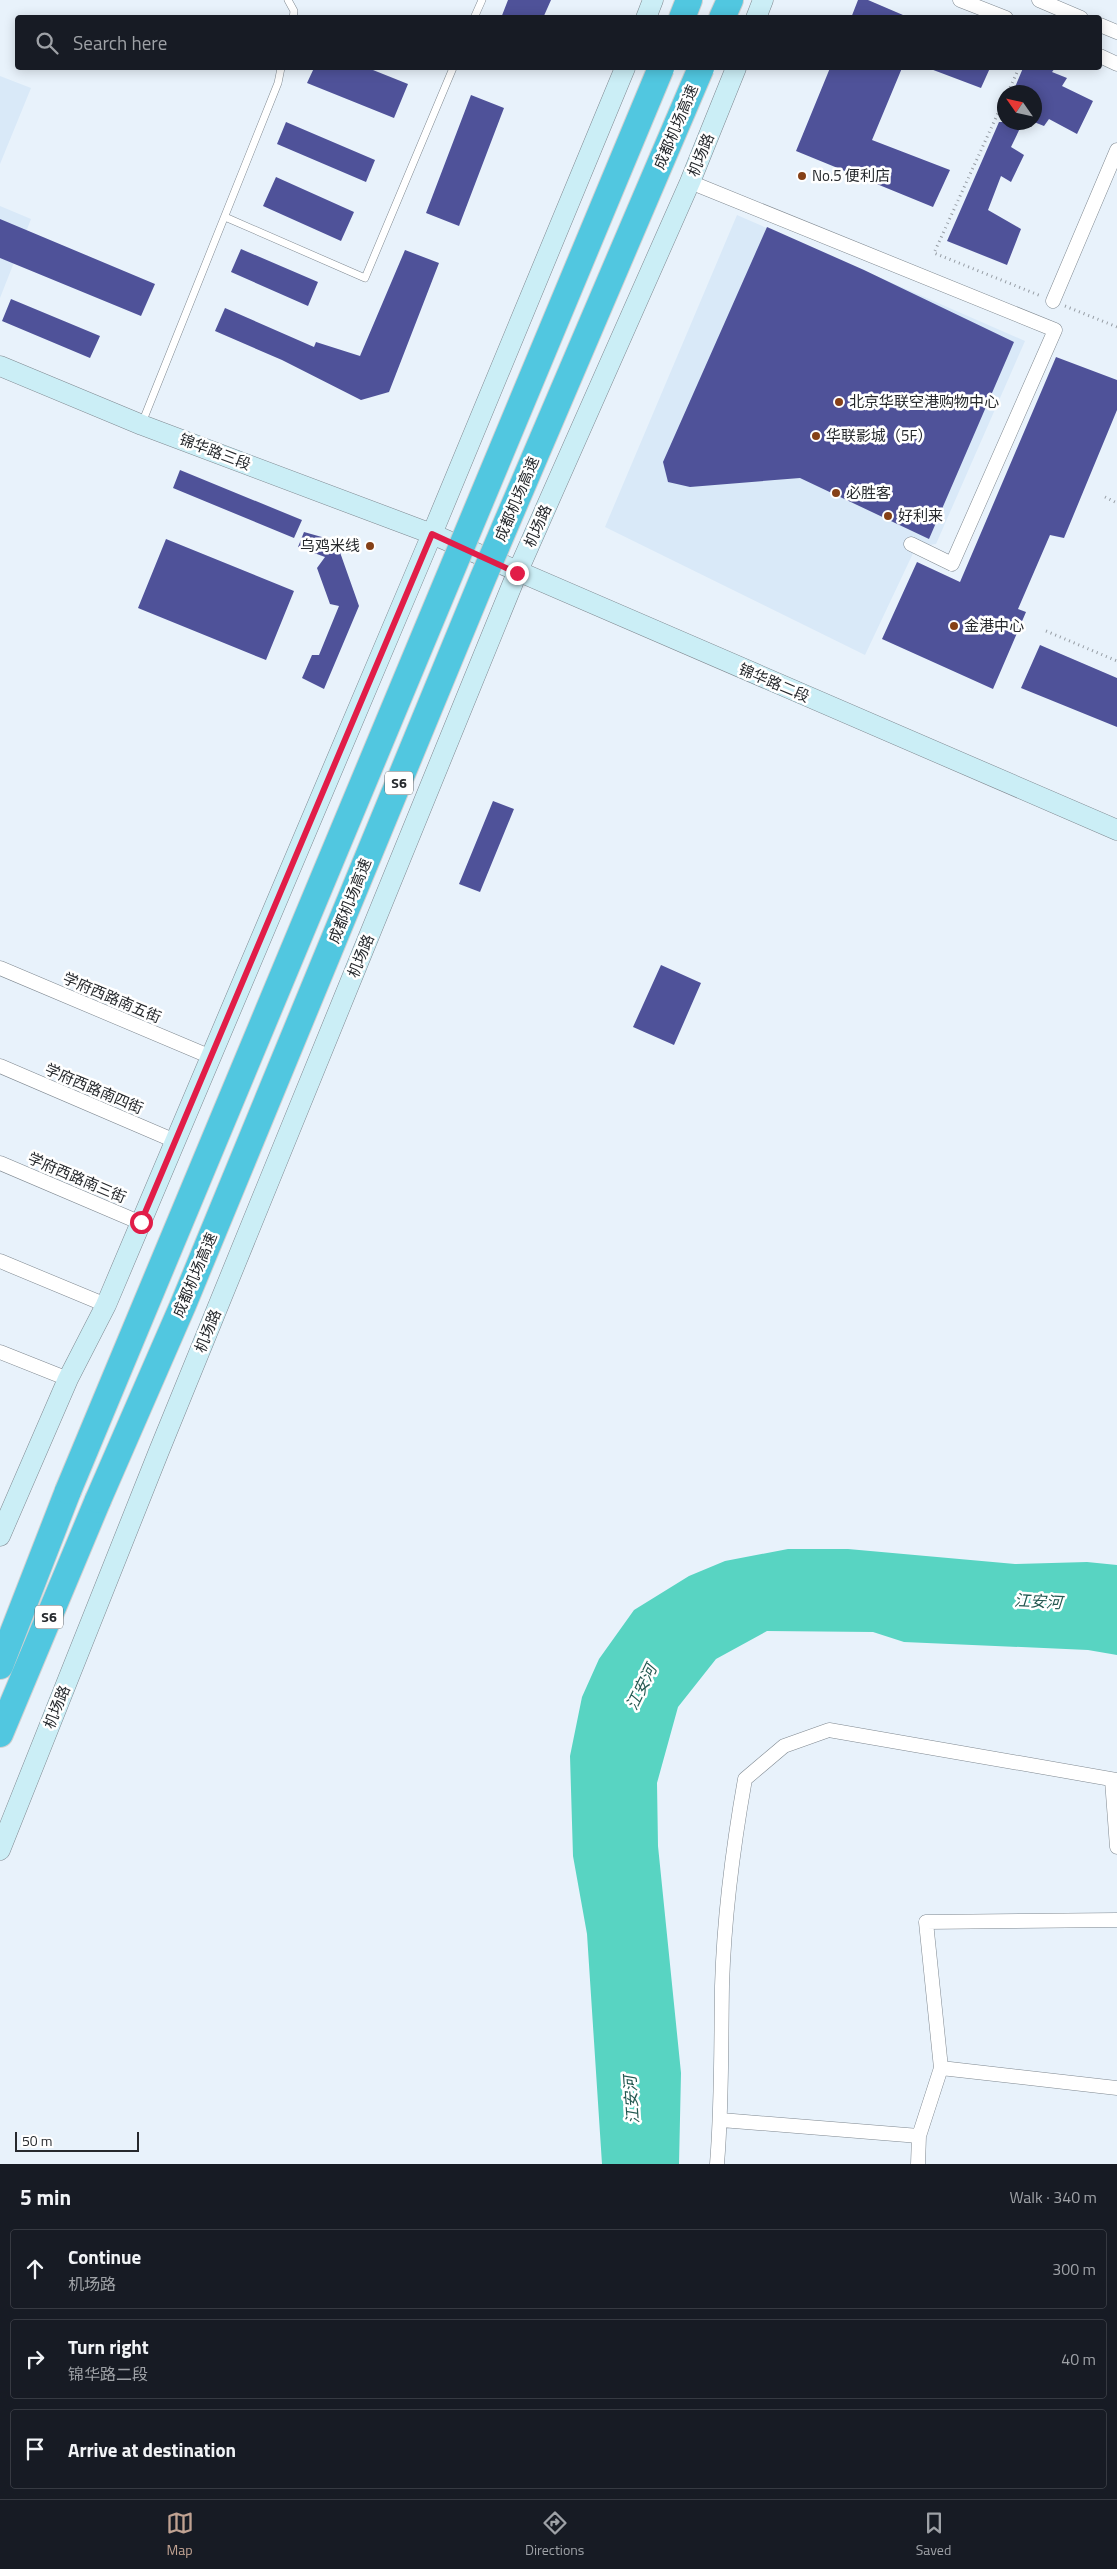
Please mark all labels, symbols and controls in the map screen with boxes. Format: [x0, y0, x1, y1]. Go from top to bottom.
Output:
search box [15, 15, 1102, 70]
text: Search here [73, 28, 167, 57]
icon: search [33, 29, 61, 57]
street label: 成都机场高速 [647, 81, 704, 173]
north arrow [997, 85, 1042, 130]
street label: 机场路 [681, 130, 720, 180]
place label: No.5 便利店 [812, 164, 890, 187]
marker: No.5 便利店 [796, 170, 808, 182]
place label: 北京华联空港购物中心 [849, 390, 999, 413]
marker: 北京华联空港购物中心 [833, 396, 845, 408]
place label: 华联影城（5F） [826, 424, 932, 447]
street label: 锦华路三段 [176, 427, 254, 476]
marker: 华联影城（5F） [810, 430, 822, 442]
street label: 成都机场高速 [488, 453, 545, 545]
place label: 必胜客 [846, 481, 891, 504]
marker: 必胜客 [830, 487, 842, 499]
street label: 机场路 [518, 501, 557, 551]
place label: 好利来 [898, 504, 943, 527]
marker: 好利来 [882, 510, 894, 522]
place label: 乌鸡米线 [300, 534, 360, 557]
marker: 乌鸡米线 [364, 540, 376, 552]
route end [506, 562, 529, 585]
place label: 金港中心 [964, 614, 1024, 637]
marker: 金港中心 [948, 620, 960, 632]
street label: 锦华路二段 [735, 657, 813, 708]
road number: S6 [385, 771, 413, 794]
street label: 成都机场高速 [322, 855, 377, 947]
street label: 机场路 [341, 931, 380, 981]
street label: 学府西路南五街 [59, 966, 165, 1029]
street label: 学府西路南四街 [41, 1057, 147, 1120]
street label: 学府西路南三街 [24, 1146, 130, 1209]
route start [130, 1211, 153, 1234]
street label: 成都机场高速 [166, 1229, 223, 1321]
street label: 机场路 [188, 1306, 227, 1356]
water label: 江安河 [1013, 1588, 1066, 1614]
road number: S6 [35, 1605, 63, 1628]
water label: 江安河 [620, 1657, 664, 1714]
street label: 机场路 [37, 1682, 76, 1732]
water label: 江安河 [617, 2072, 645, 2125]
scale bar [15, 2129, 139, 2152]
text: 50 m [22, 2130, 52, 2151]
text: 5 min [20, 2181, 71, 2213]
text: Walk · 340 m [1009, 2185, 1097, 2209]
text: Continue [68, 2242, 141, 2271]
icon: ahead [21, 2255, 49, 2283]
text: 300 m [1052, 2257, 1096, 2281]
text: 机场路 [68, 2272, 116, 2296]
text: Turn right [68, 2332, 149, 2361]
icon: right [21, 2345, 49, 2373]
text: 40 m [1061, 2347, 1096, 2371]
text: 锦华路二段 [68, 2362, 148, 2386]
icon: arrive [21, 2435, 49, 2463]
text: Arrive at destination [68, 2435, 236, 2464]
tab: Map [166, 2509, 194, 2560]
tab: Directions [525, 2509, 584, 2560]
tab: Saved [916, 2509, 951, 2560]

